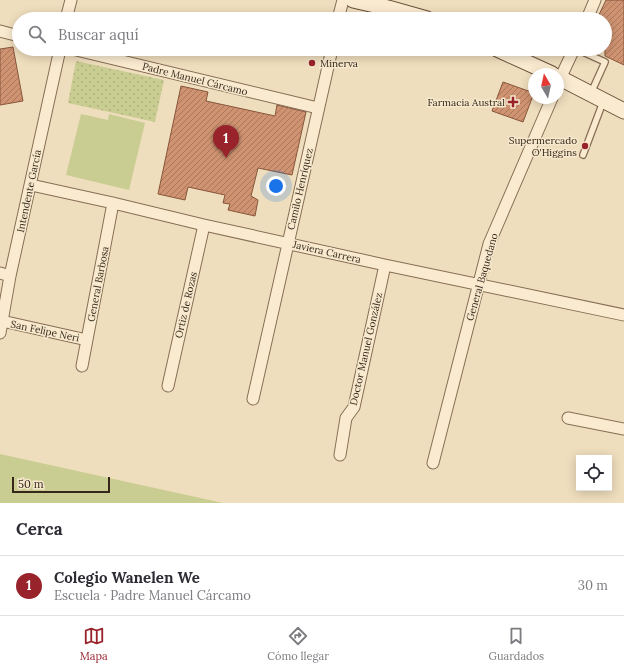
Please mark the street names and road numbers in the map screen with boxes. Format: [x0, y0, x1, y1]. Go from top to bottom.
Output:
street label: Padre Manuel Cárcamo [141, 60, 249, 98]
street label: Camilo Henríquez [284, 147, 316, 231]
street label: Intendente García [14, 148, 44, 234]
street label: General Baquedano [463, 231, 501, 322]
street label: Javiera Carrera [291, 238, 362, 266]
street label: General Barbosa [84, 245, 112, 323]
street label: Ortiz de Rozas [172, 270, 200, 339]
street label: Doctor Manuel González [347, 291, 385, 407]
street label: San Felipe Neri [9, 317, 81, 345]

